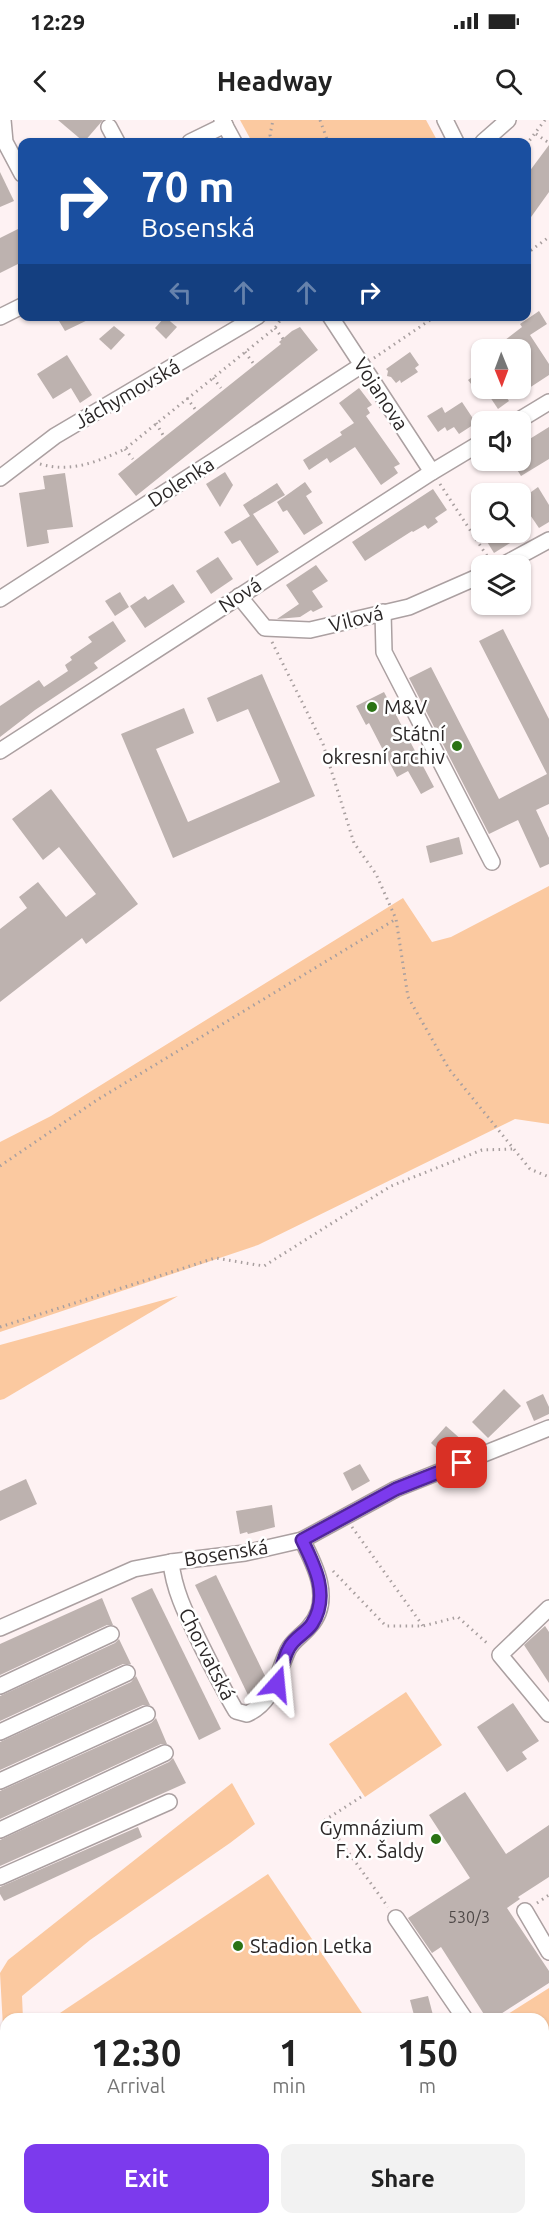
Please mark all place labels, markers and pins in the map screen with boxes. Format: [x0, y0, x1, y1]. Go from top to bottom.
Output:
place label: M&V [384, 695, 427, 718]
marker: M&V [365, 700, 379, 714]
place label: Státní okresní archiv [322, 722, 446, 768]
marker: Státní okresní archiv [450, 739, 464, 753]
pin [436, 1437, 487, 1488]
place label: Gymnázium F. X. Šaldy [320, 1816, 424, 1862]
marker: Gymnázium F. X. Šaldy [429, 1832, 443, 1846]
place label: Stadion Letka [250, 1934, 372, 1957]
marker: Stadion Letka [231, 1939, 245, 1953]

